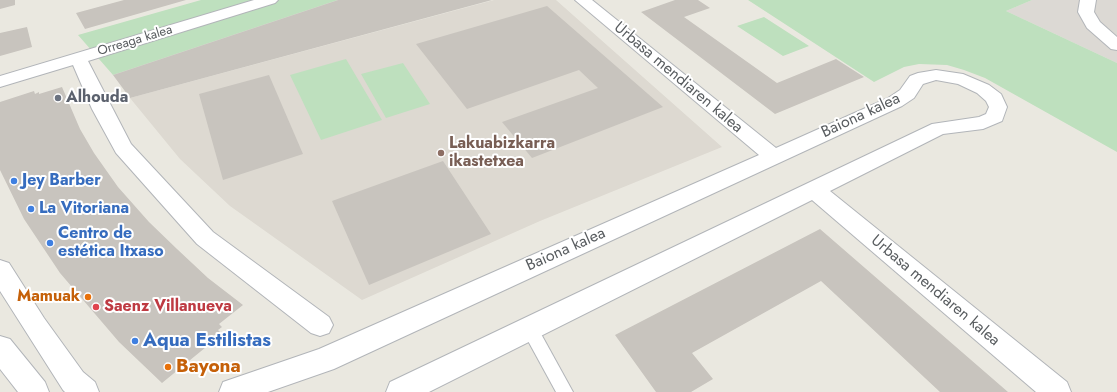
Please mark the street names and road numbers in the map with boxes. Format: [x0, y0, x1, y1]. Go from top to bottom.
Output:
street label: Urbasa mendiaren kalea [610, 18, 746, 138]
street label: Orreaga kalea [96, 22, 174, 60]
street label: Baiona kalea [819, 89, 903, 143]
street label: Baiona kalea [523, 224, 609, 276]
street label: Urbasa mendiaren kalea [867, 231, 1003, 351]

